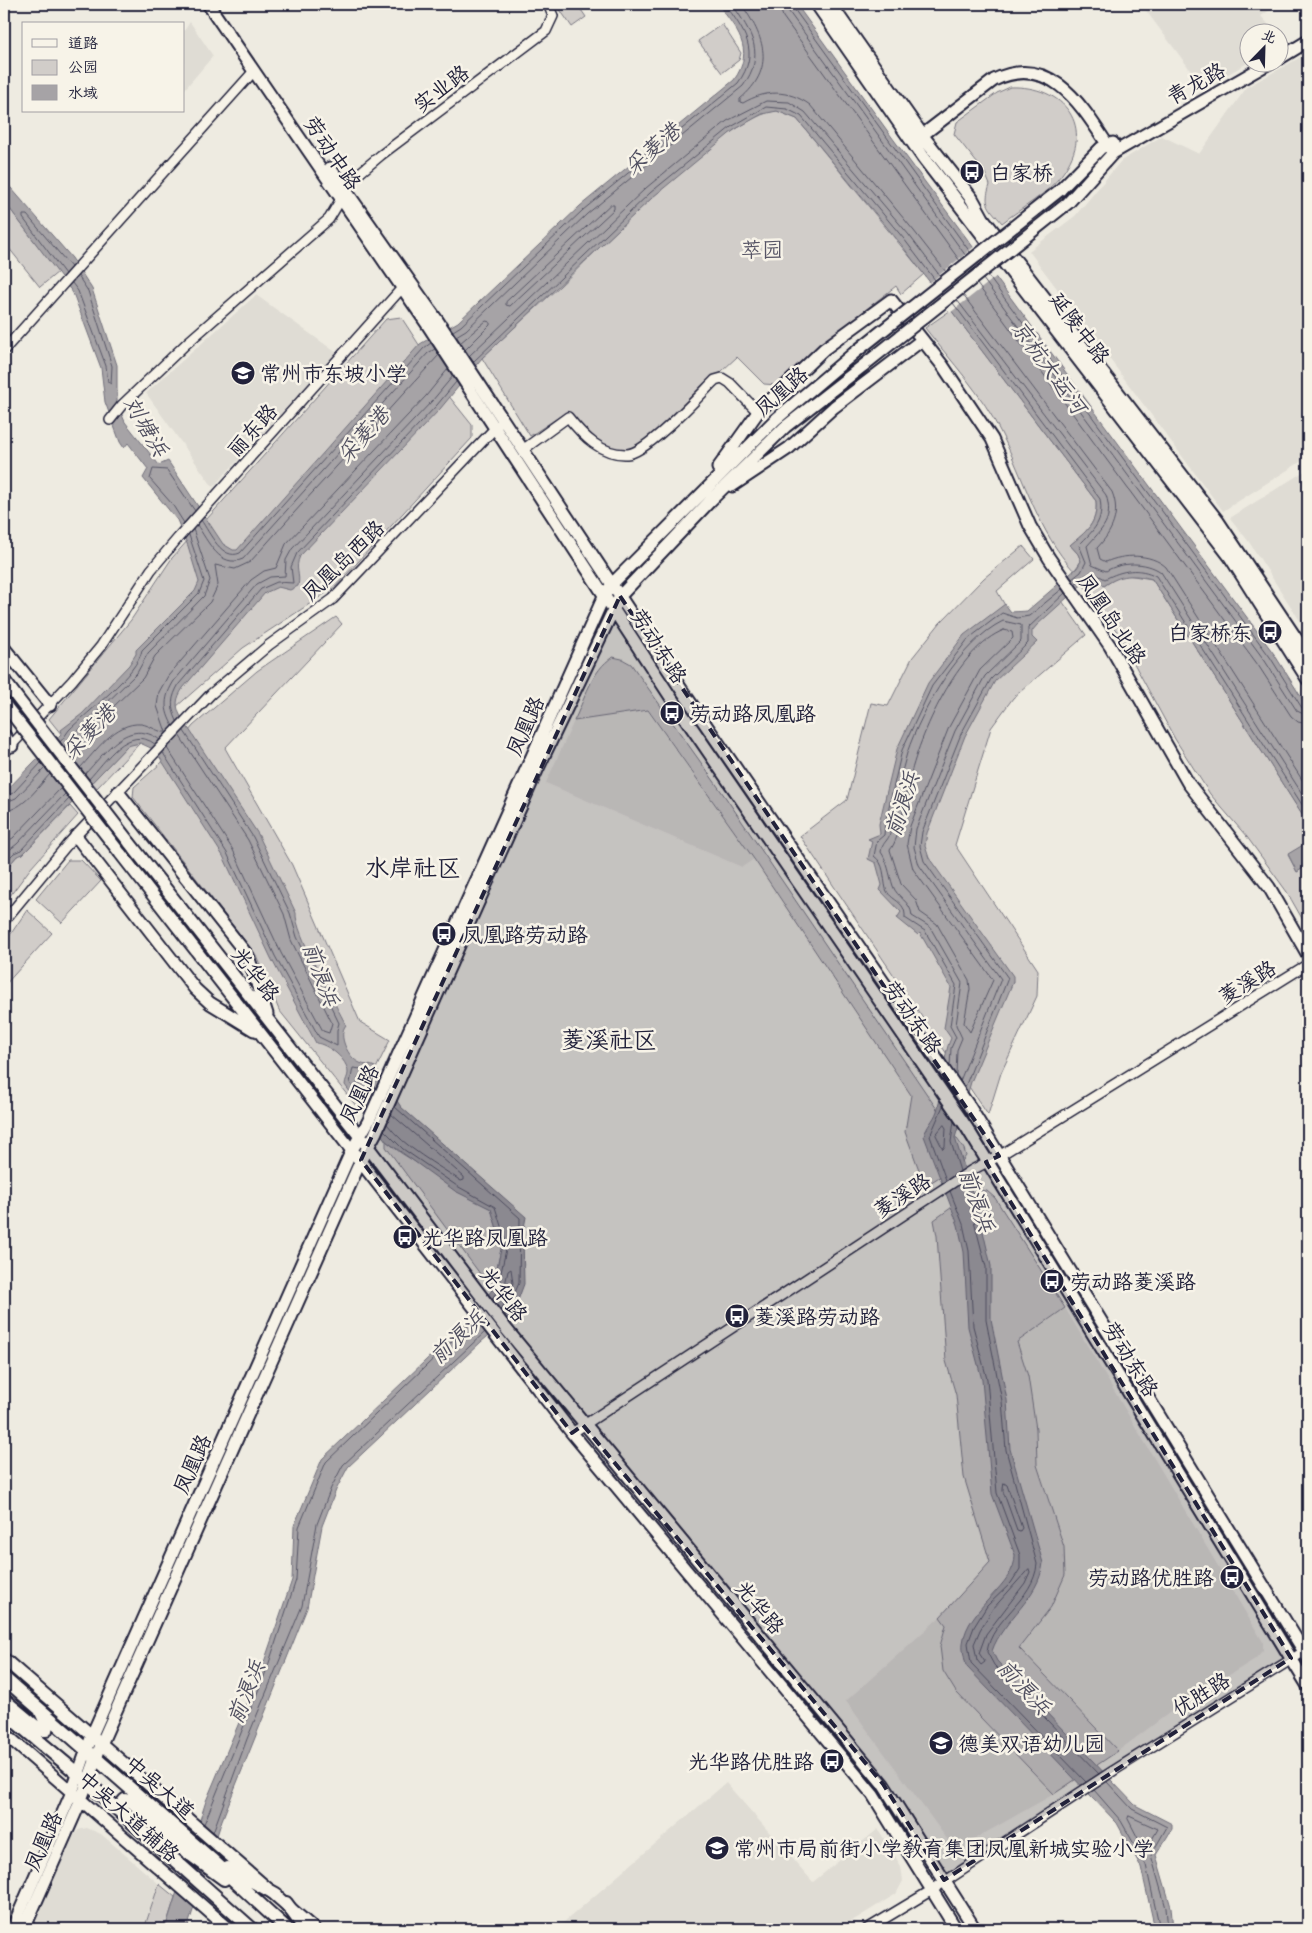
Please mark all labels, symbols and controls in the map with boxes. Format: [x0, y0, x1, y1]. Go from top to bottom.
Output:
legend [22, 22, 185, 112]
north arrow [1240, 22, 1290, 72]
text: 北 [1259, 26, 1279, 47]
text: 道路 [68, 34, 98, 52]
street label: 青龙路 [1162, 57, 1230, 109]
text: 公园 [68, 58, 98, 76]
street label: 实业路 [408, 59, 474, 117]
text: 水域 [68, 84, 98, 102]
street label: 劳动中路 [299, 111, 367, 195]
water label: 采菱港 [618, 116, 687, 181]
bus stop icon: 白家桥 [959, 159, 985, 185]
place label: 白家桥 [990, 160, 1053, 185]
park label: 萃园 [741, 237, 783, 262]
street label: 延陵中路 [1045, 287, 1115, 369]
water label: 京杭大运河 [1006, 315, 1094, 422]
school or university icon: 常州市东坡小学 [230, 360, 256, 386]
place label: 常州市东坡小学 [260, 361, 407, 386]
street label: 凤凰路 [749, 361, 813, 421]
water label: 刘塘浜 [118, 391, 175, 462]
street label: 丽东路 [222, 398, 282, 462]
water label: 采菱港 [331, 400, 396, 469]
street label: 凤凰岛西路 [297, 515, 389, 605]
street label: 凤凰岛北路 [1072, 568, 1152, 670]
street label: 劳动东路 [626, 604, 692, 688]
bus stop icon: 白家桥东 [1257, 619, 1283, 645]
place label: 白家桥东 [1168, 620, 1252, 645]
street label: 凤凰路 [501, 692, 549, 760]
water label: 采菱港 [56, 697, 123, 765]
bus stop icon: 劳动路凤凰路 [659, 700, 685, 726]
place label: 劳动路凤凰路 [690, 701, 816, 726]
water label: 前浪浜 [879, 767, 925, 840]
district label: 水岸社区 [365, 853, 461, 882]
bus stop icon: 凤凰路劳动路 [431, 921, 457, 947]
place label: 凤凰路劳动路 [462, 922, 588, 947]
water label: 前浪浜 [297, 938, 345, 1011]
street label: 光华路 [227, 941, 285, 1007]
street label: 菱溪路 [1214, 955, 1280, 1009]
street label: 劳动东路 [879, 975, 947, 1059]
district label: 菱溪社区 [561, 1025, 657, 1054]
street label: 凤凰路 [334, 1060, 384, 1128]
water label: 前浪浜 [953, 1164, 1001, 1237]
street label: 菱溪路 [869, 1167, 935, 1223]
bus stop icon: 光华路凤凰路 [392, 1224, 418, 1250]
place label: 光华路凤凰路 [422, 1225, 548, 1250]
street label: 光华路 [475, 1261, 533, 1327]
bus stop icon: 劳动路菱溪路 [1039, 1268, 1065, 1294]
place label: 劳动路菱溪路 [1070, 1269, 1196, 1294]
bus stop icon: 菱溪路劳动路 [724, 1303, 750, 1329]
water label: 前浪浜 [424, 1304, 491, 1369]
place label: 菱溪路劳动路 [754, 1304, 880, 1329]
street label: 劳动东路 [1098, 1317, 1164, 1401]
street label: 凤凰路 [168, 1430, 216, 1498]
bus stop icon: 劳动路优胜路 [1219, 1564, 1245, 1590]
place label: 劳动路优胜路 [1088, 1565, 1214, 1590]
street label: 光华路 [730, 1575, 790, 1639]
water label: 前浪浜 [992, 1654, 1057, 1721]
water label: 前浪浜 [221, 1655, 271, 1728]
street label: 优胜路 [1168, 1667, 1234, 1721]
school or university icon: 德美双语幼儿园 [928, 1730, 954, 1756]
place label: 德美双语幼儿园 [958, 1731, 1105, 1756]
bus stop icon: 光华路优胜路 [819, 1748, 845, 1774]
place label: 光华路优胜路 [688, 1749, 814, 1774]
street label: 中吴大道 [120, 1750, 200, 1824]
street label: 中吴大道辅路 [73, 1765, 185, 1867]
street label: 凤凰路 [19, 1807, 67, 1875]
school or university icon: 常州市局前街小学教育集团凤凰新城实验小学 [704, 1835, 730, 1861]
place label: 常州市局前街小学教育集团凤凰新城实验小学 [734, 1836, 1154, 1861]

